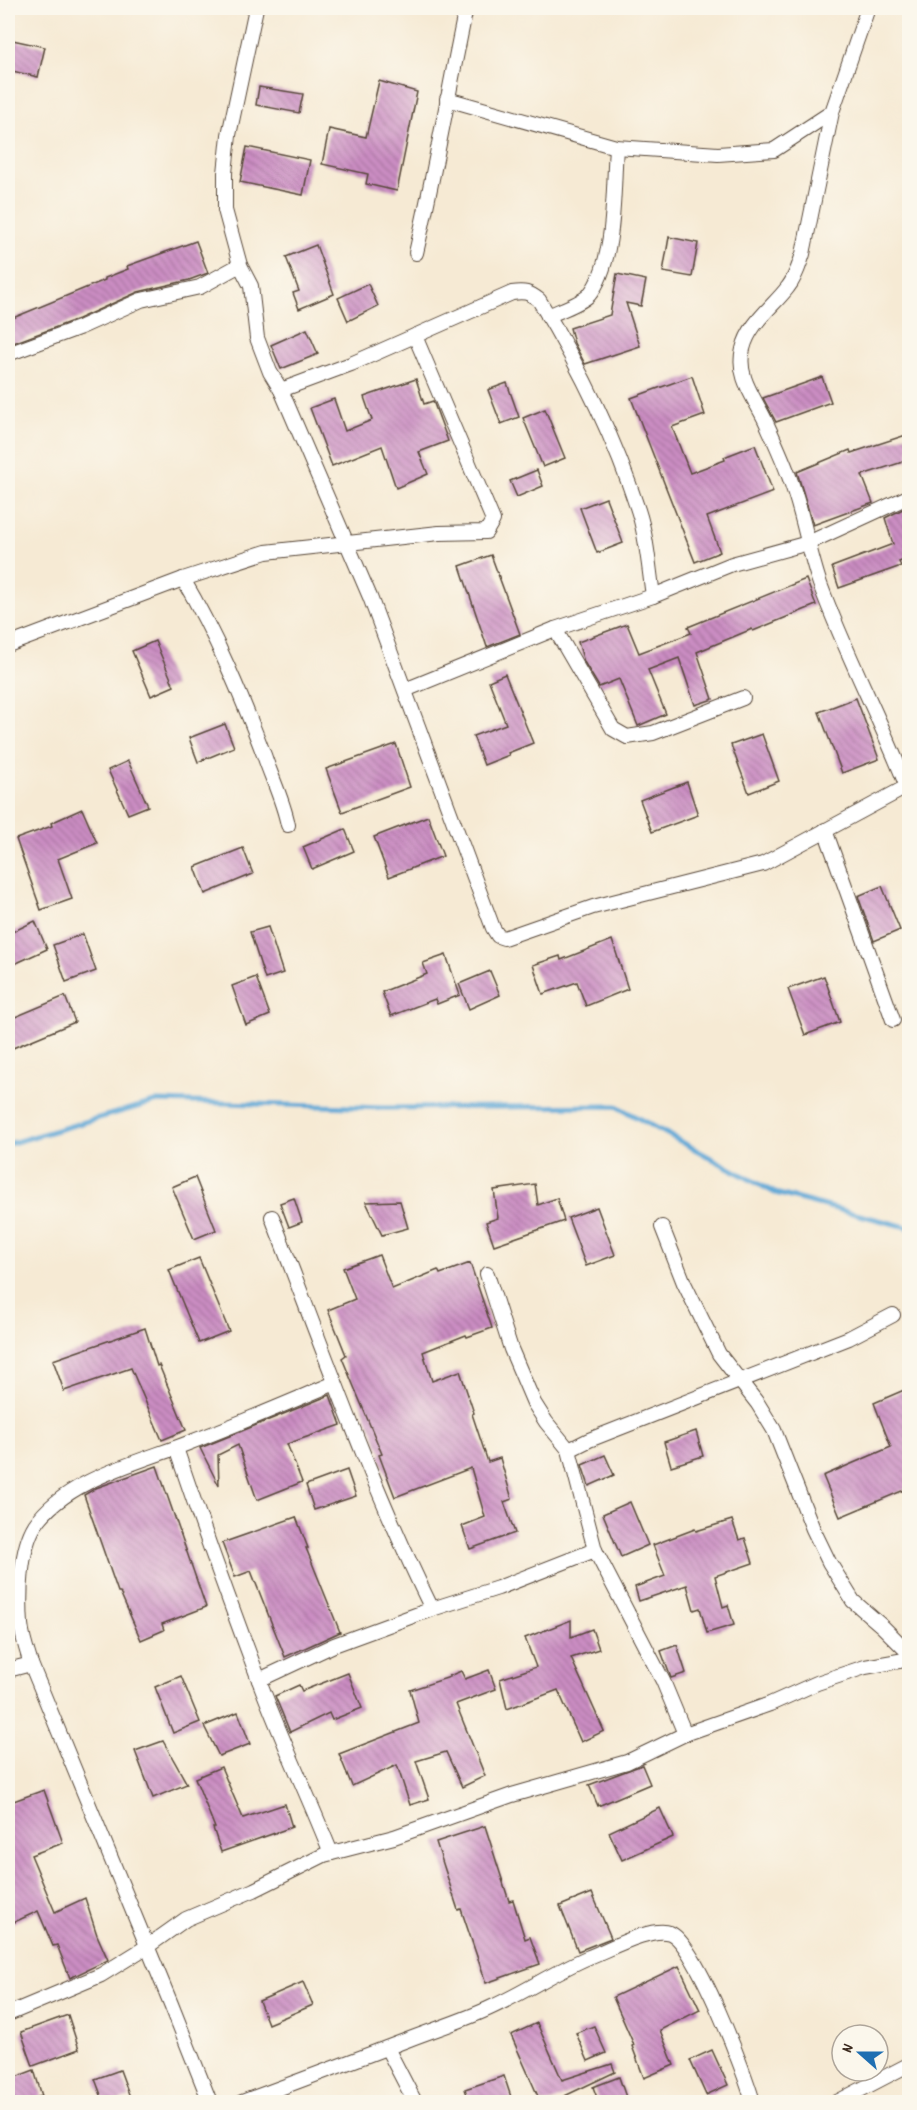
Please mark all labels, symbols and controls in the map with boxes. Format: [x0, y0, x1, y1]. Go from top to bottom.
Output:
north arrow [830, 2023, 890, 2083]
text: N [836, 2041, 861, 2056]

